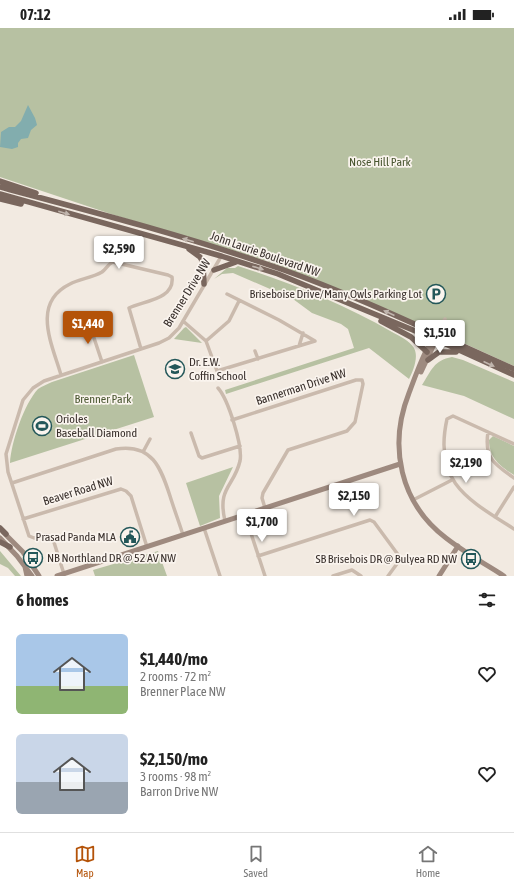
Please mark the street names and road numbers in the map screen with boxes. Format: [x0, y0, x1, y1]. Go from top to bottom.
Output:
street label: John Laurie Boulevard NW [208, 229, 322, 279]
street label: Brenner Drive NW [160, 256, 214, 330]
street label: Bannerman Drive NW [254, 366, 348, 408]
street label: Beaver Road NW [41, 474, 115, 508]

